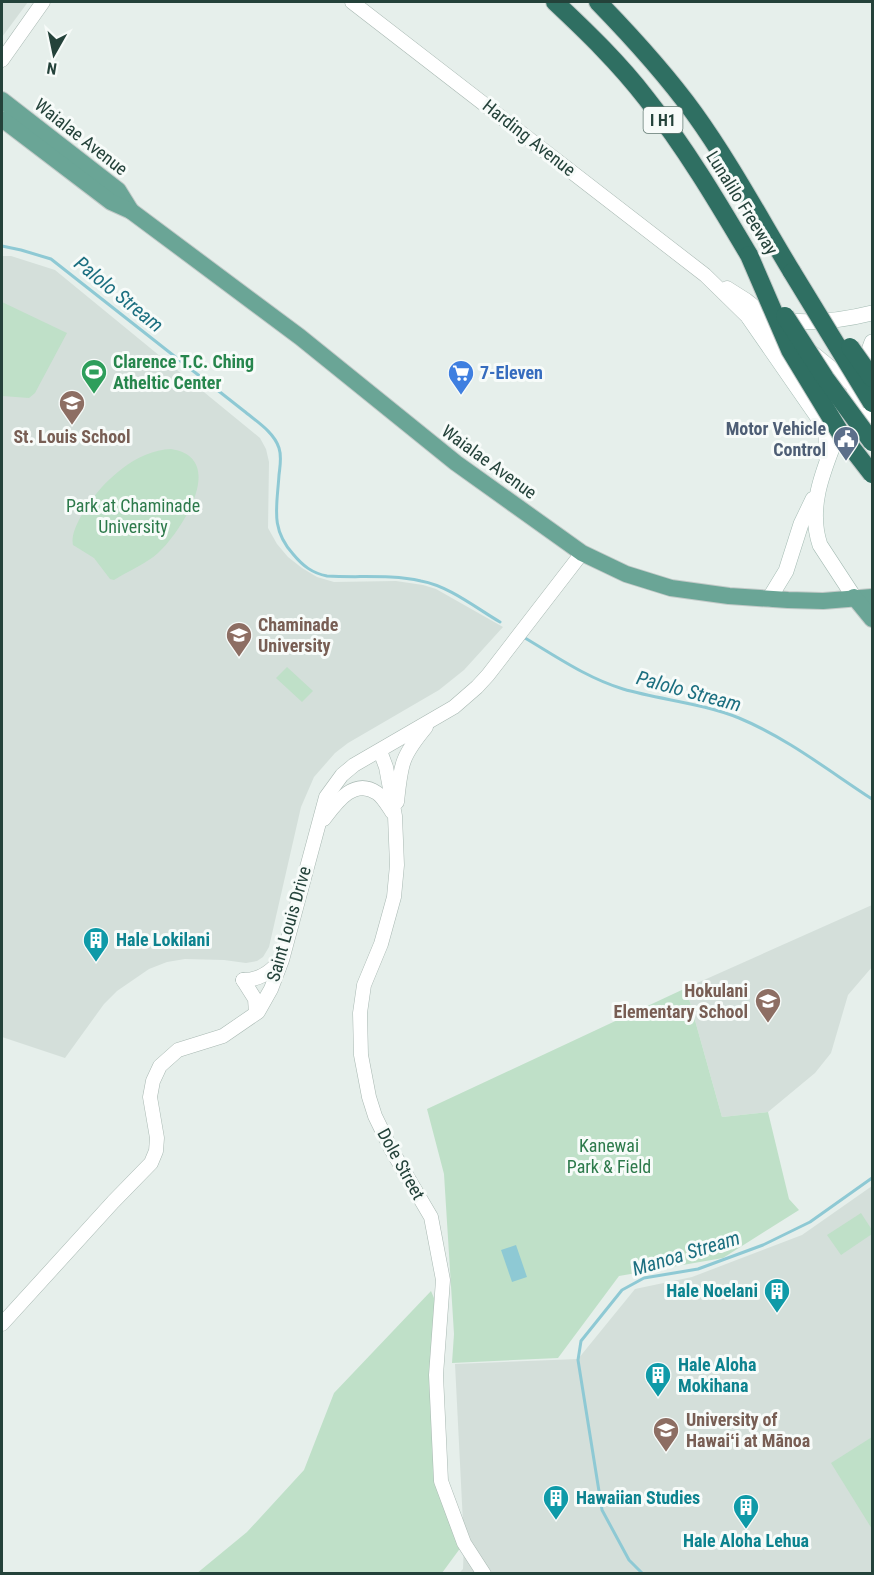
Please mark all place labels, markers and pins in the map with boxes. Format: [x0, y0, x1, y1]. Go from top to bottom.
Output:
place label: Clarence T.C. Ching Atheltic Center [113, 351, 254, 393]
sports icon: Clarence T.C. Ching Atheltic Center [79, 357, 109, 395]
supermarket icon: 7-Eleven [446, 358, 476, 396]
place label: 7-Eleven [480, 362, 543, 383]
school or university icon: St. Louis School [57, 388, 87, 426]
place label: Motor Vehicle Control [726, 418, 826, 460]
public building icon: Motor Vehicle Control [831, 424, 861, 462]
place label: St. Louis School [13, 426, 131, 447]
place label: Chaminade University [258, 614, 339, 656]
school or university icon: Chaminade University [224, 620, 254, 658]
building icon: Hale Lokilani [81, 925, 111, 963]
place label: Hale Lokilani [116, 929, 210, 950]
place label: Hokulani Elementary School [614, 980, 748, 1022]
school or university icon: Hokulani Elementary School [753, 986, 783, 1024]
building icon: Hale Noelani [762, 1276, 792, 1314]
place label: Hale Noelani [666, 1280, 758, 1301]
place label: Hale Aloha Mokihana [678, 1354, 756, 1396]
building icon: Hale Aloha Mokihana [643, 1360, 673, 1398]
place label: University of Hawaiʻi at Mānoa [686, 1409, 810, 1451]
school or university icon: University of Hawaiʻi at Mānoa [651, 1415, 681, 1453]
building icon: Hawaiian Studies [541, 1483, 571, 1521]
place label: Hawaiian Studies [576, 1487, 700, 1508]
building icon: Hale Aloha Lehua [731, 1492, 761, 1530]
place label: Hale Aloha Lehua [683, 1530, 809, 1551]

